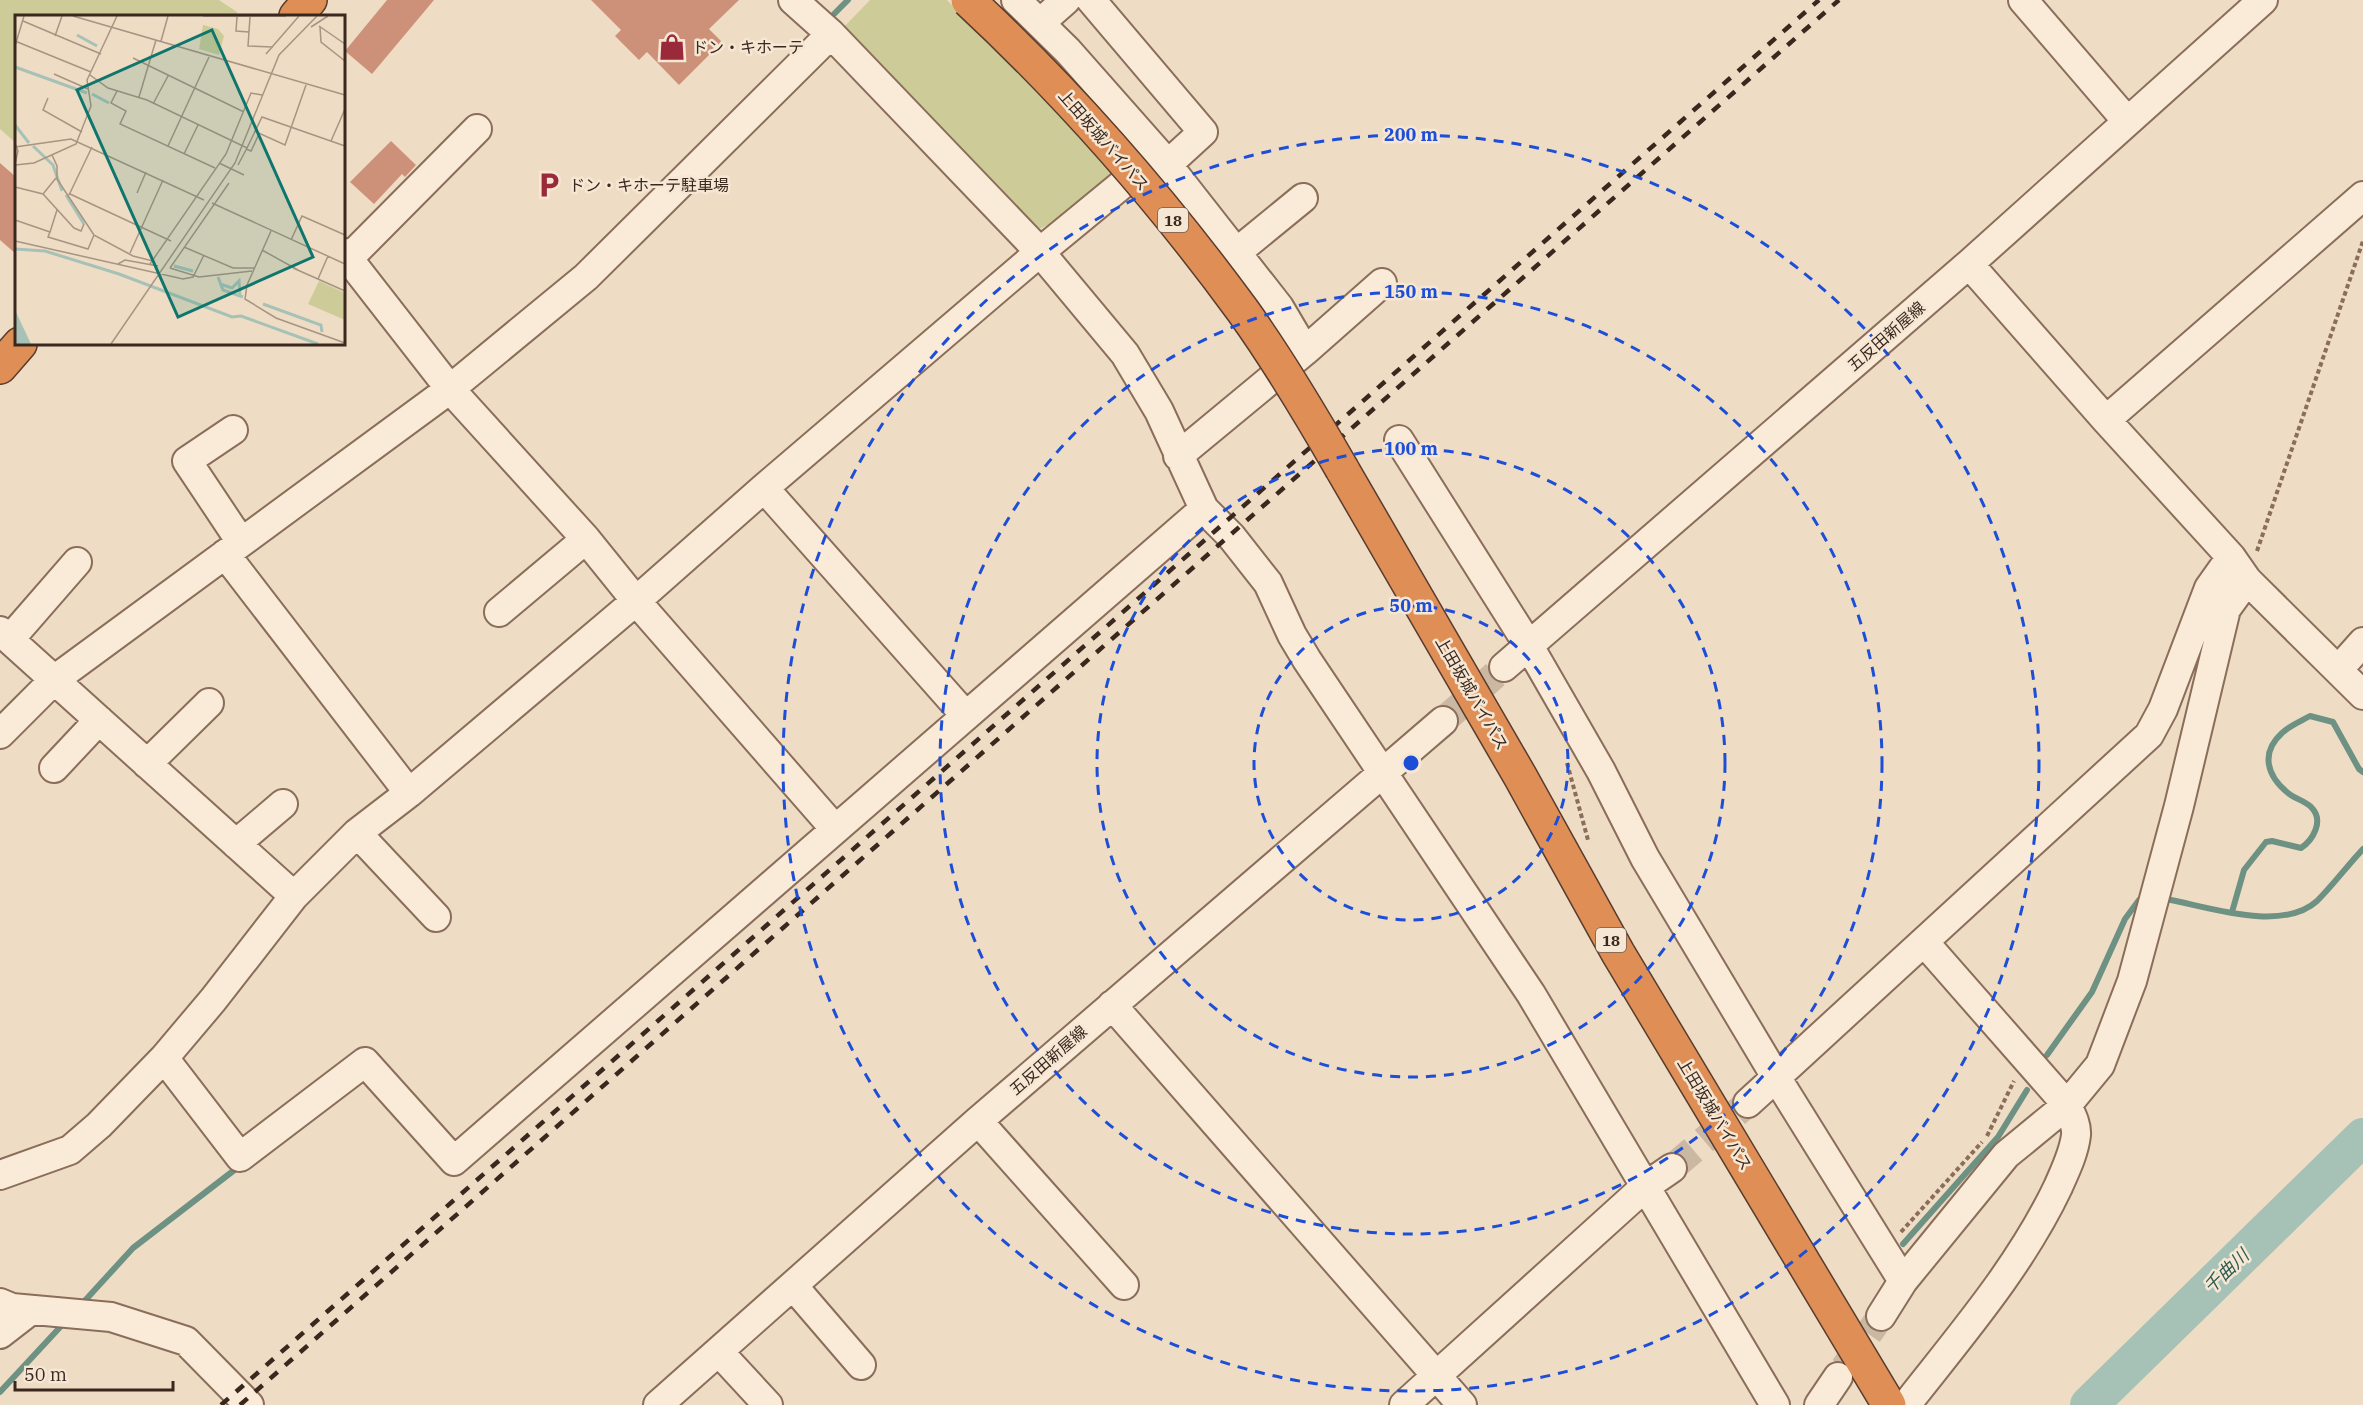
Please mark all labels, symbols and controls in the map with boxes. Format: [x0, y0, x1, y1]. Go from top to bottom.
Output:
inset map [15, 15, 345, 345]
shop icon: ドン・キホーテ [657, 32, 687, 62]
place label: ドン・キホーテ [692, 37, 804, 57]
street label: 上田坂城バイパス [1055, 85, 1153, 195]
text: 200 m [1384, 123, 1439, 146]
parking icon: ドン・キホーテ駐車場 [534, 170, 564, 200]
place label: ドン・キホーテ駐車場 [569, 175, 729, 195]
road number: 18 [1158, 208, 1188, 232]
text: 150 m [1384, 280, 1439, 303]
street label: 五反田新屋線 [1843, 297, 1929, 375]
text: 100 m [1384, 437, 1439, 460]
text: 50 m [1389, 594, 1433, 617]
street label: 上田坂城バイパス [1431, 633, 1513, 753]
centre of rings [1401, 753, 1421, 773]
road number: 18 [1596, 928, 1626, 952]
street label: 五反田新屋線 [1005, 1021, 1091, 1099]
street label: 上田坂城バイパス [1674, 1054, 1756, 1174]
water label: 千曲川 [2199, 1243, 2255, 1298]
scale bar [15, 1354, 172, 1392]
text: 50 m [24, 1363, 67, 1386]

